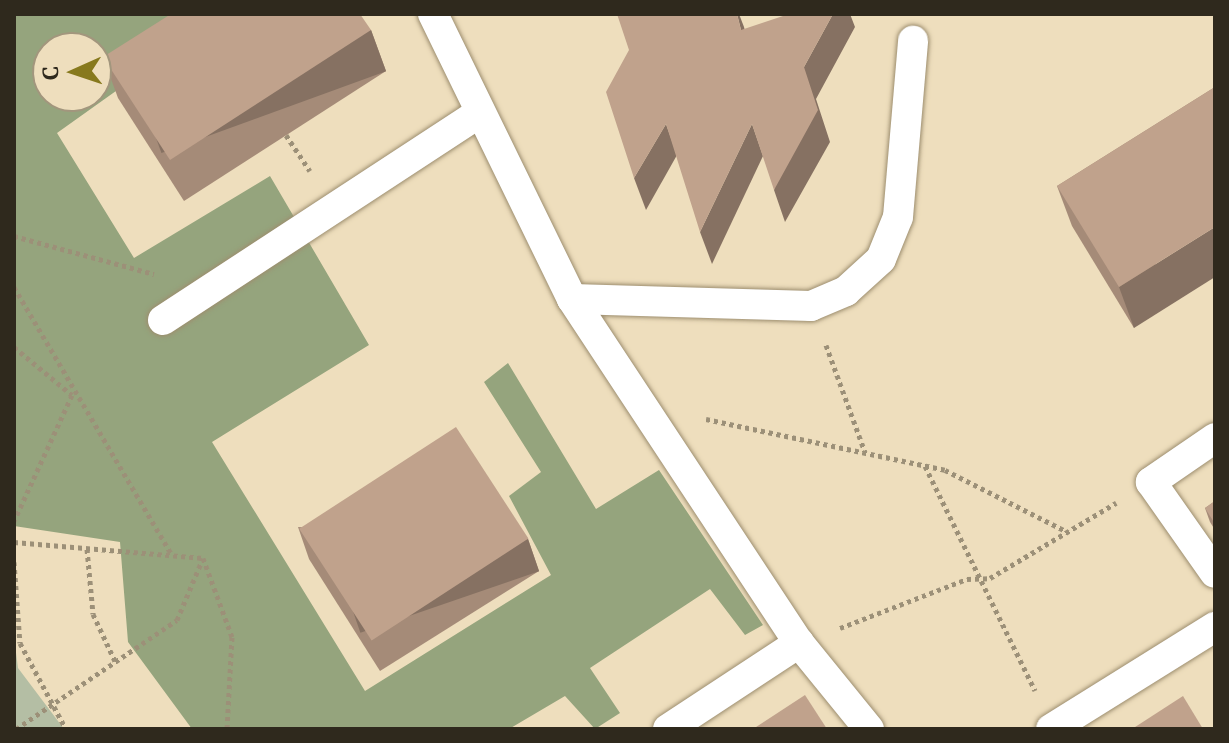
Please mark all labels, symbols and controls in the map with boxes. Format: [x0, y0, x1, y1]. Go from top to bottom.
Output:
north arrow [32, 32, 112, 112]
text: С [35, 65, 64, 81]

